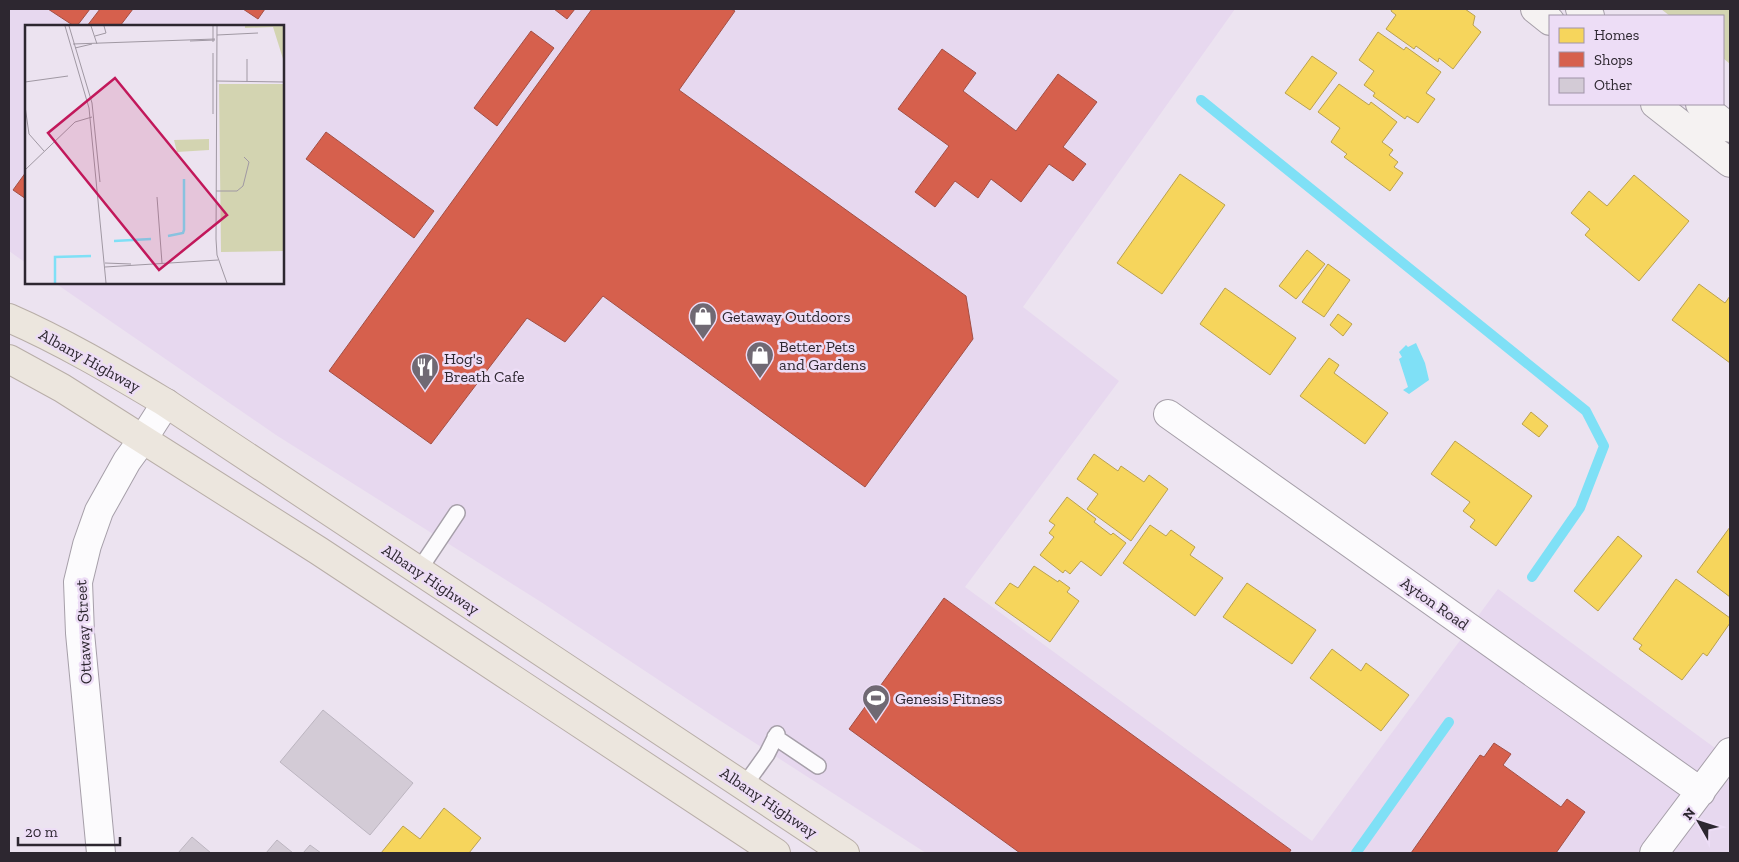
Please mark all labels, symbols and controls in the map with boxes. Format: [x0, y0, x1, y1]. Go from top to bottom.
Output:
legend [1549, 15, 1724, 105]
inset map [25, 25, 284, 284]
text: Homes [1594, 26, 1639, 44]
text: Shops [1594, 51, 1633, 69]
text: Other [1594, 76, 1632, 94]
shop icon: Getaway Outdoors [688, 301, 718, 340]
place label: Getaway Outdoors [722, 307, 851, 326]
street label: Albany Highway [36, 325, 144, 397]
place label: Better Pets and Gardens [779, 337, 866, 374]
shop icon: Better Pets and Gardens [745, 340, 775, 379]
place label: Hog's Breath Cafe [444, 349, 525, 386]
restaurant icon: Hog's Breath Cafe [410, 352, 440, 391]
street label: Albany Highway [379, 540, 484, 619]
street label: Ayton Road [1397, 573, 1473, 634]
street label: Ottaway Street [71, 579, 96, 685]
sports icon: Genesis Fitness [861, 683, 891, 722]
place label: Genesis Fitness [895, 689, 1002, 708]
street label: Albany Highway [717, 763, 822, 842]
north arrow [1674, 797, 1724, 847]
text: N [1679, 804, 1699, 824]
scale bar [18, 814, 120, 846]
text: 20 m [25, 823, 58, 841]

